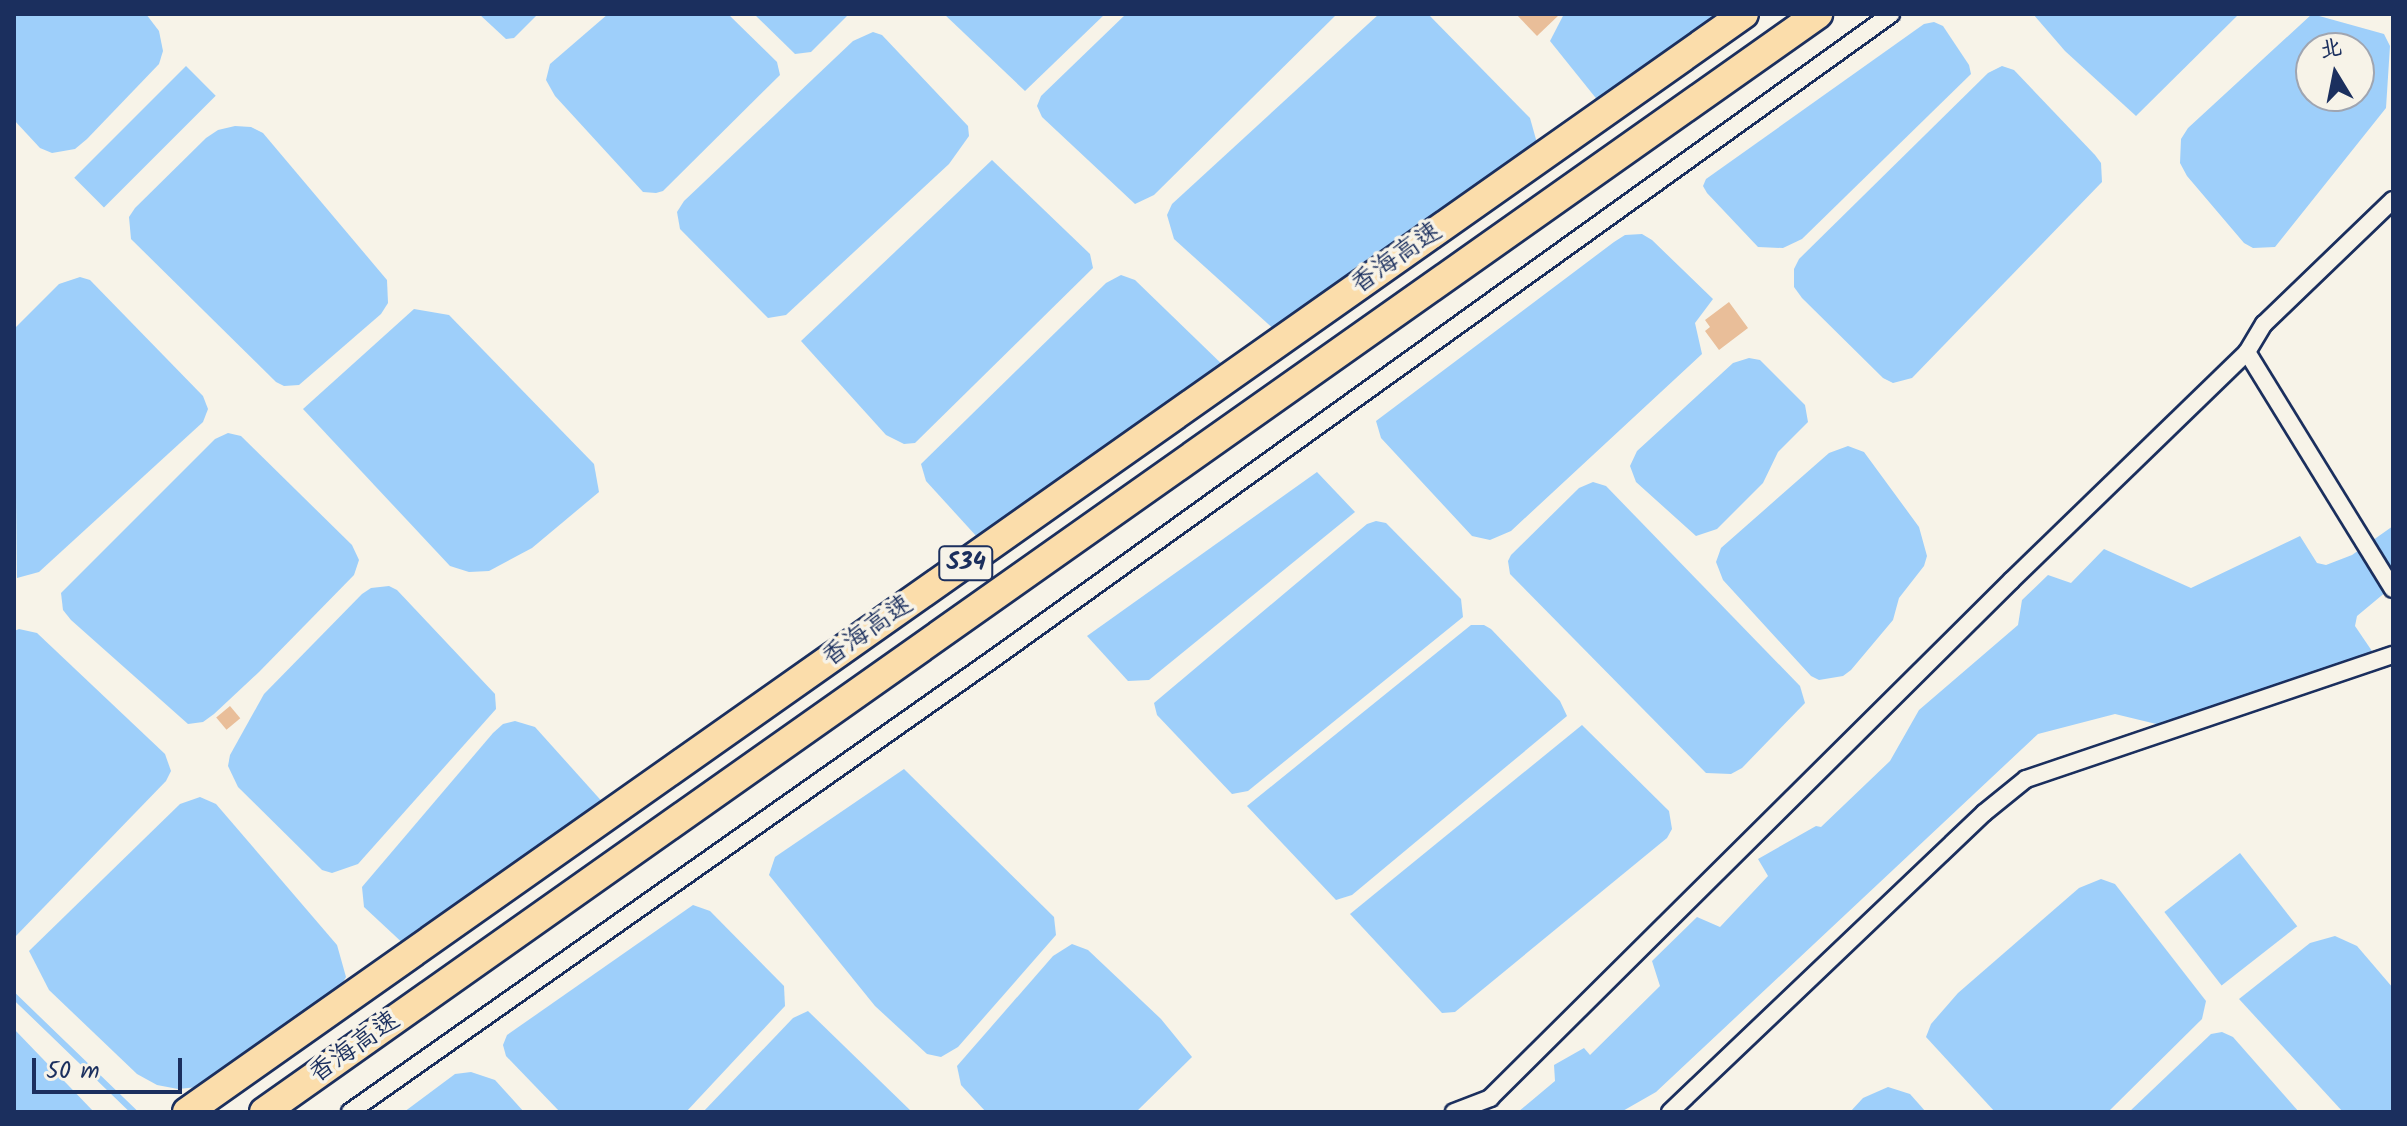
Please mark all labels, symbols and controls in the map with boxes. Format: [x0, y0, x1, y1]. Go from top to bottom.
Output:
text: 北 [2317, 31, 2345, 69]
north arrow [2295, 32, 2375, 112]
street label: 香海高速 [1345, 216, 1449, 302]
road number: S34 [938, 543, 994, 583]
street label: 香海高速 [816, 589, 920, 675]
street label: 香海高速 [303, 1005, 407, 1091]
scale bar [36, 1042, 186, 1092]
text: 50 m [46, 1052, 100, 1091]

